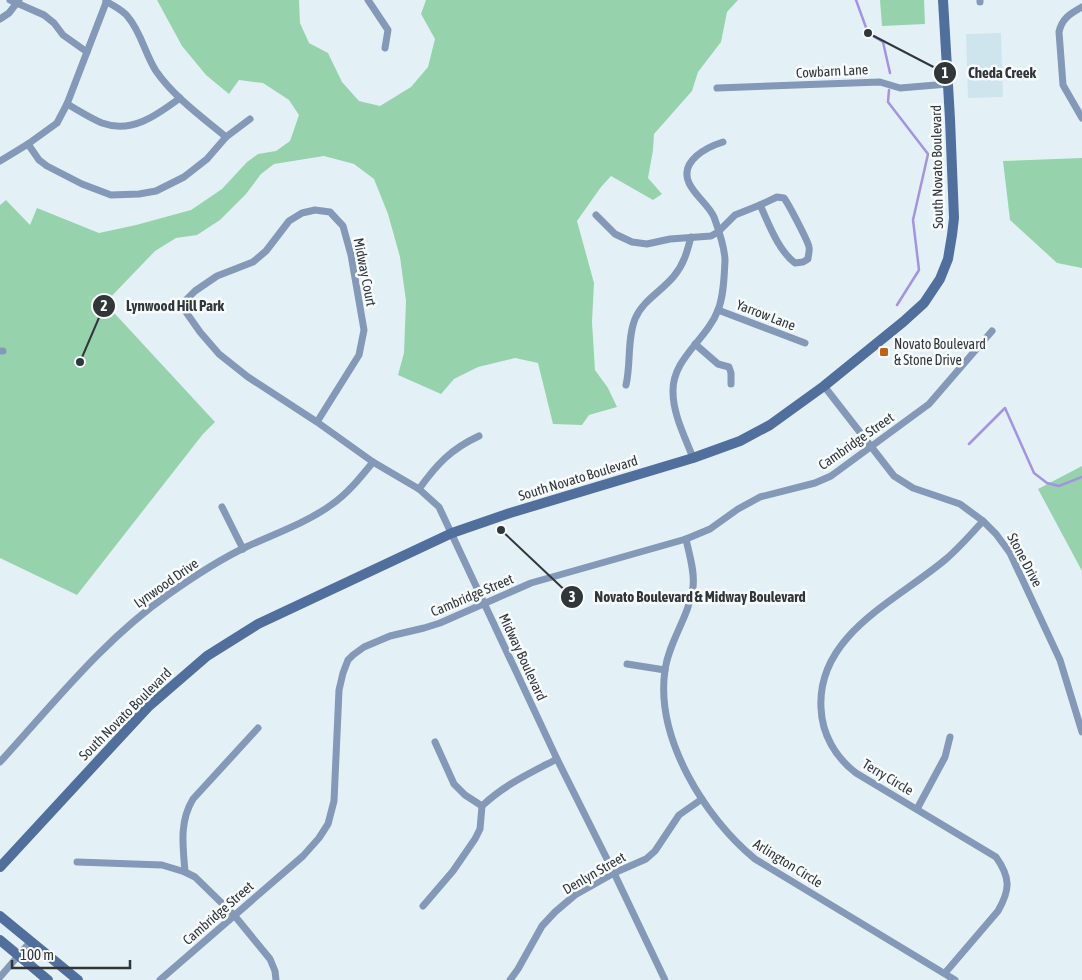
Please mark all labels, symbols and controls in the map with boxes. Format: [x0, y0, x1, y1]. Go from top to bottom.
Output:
callout: Cheda Creek [933, 58, 1046, 88]
street label: Cowbarn Lane [796, 61, 868, 81]
text: 1 [941, 64, 949, 81]
text: Cheda Creek [968, 64, 1037, 81]
street label: South Novato Boulevard [928, 105, 946, 229]
street label: Midway Court [351, 236, 379, 308]
callout: Lynwood Hill Park [91, 291, 234, 321]
street label: Yarrow Lane [734, 296, 798, 334]
text: 2 [100, 297, 108, 314]
text: Lynwood Hill Park [126, 297, 224, 314]
place label: Novato Boulevard & Stone Drive [894, 336, 986, 368]
marker: Novato Boulevard & Stone Drive [878, 346, 890, 358]
street label: Cambridge Street [815, 409, 897, 473]
street label: South Novato Boulevard [516, 452, 640, 504]
street label: Stone Drive [1004, 530, 1046, 590]
street label: Lynwood Drive [131, 555, 201, 611]
street label: Cambridge Street [428, 570, 516, 620]
callout: Novato Boulevard & Midway Boulevard [559, 582, 815, 612]
text: 3 [568, 588, 576, 605]
text: Novato Boulevard & Midway Boulevard [594, 588, 806, 605]
street label: Midway Boulevard [496, 611, 550, 703]
street label: South Novato Boulevard [76, 665, 174, 763]
street label: Terry Circle [860, 756, 916, 798]
street label: Arlington Circle [750, 835, 826, 891]
street label: Denlyn Street [560, 849, 628, 897]
street label: Cambridge Street [179, 878, 257, 948]
scale bar [12, 938, 130, 970]
text: 100 m [20, 946, 54, 963]

